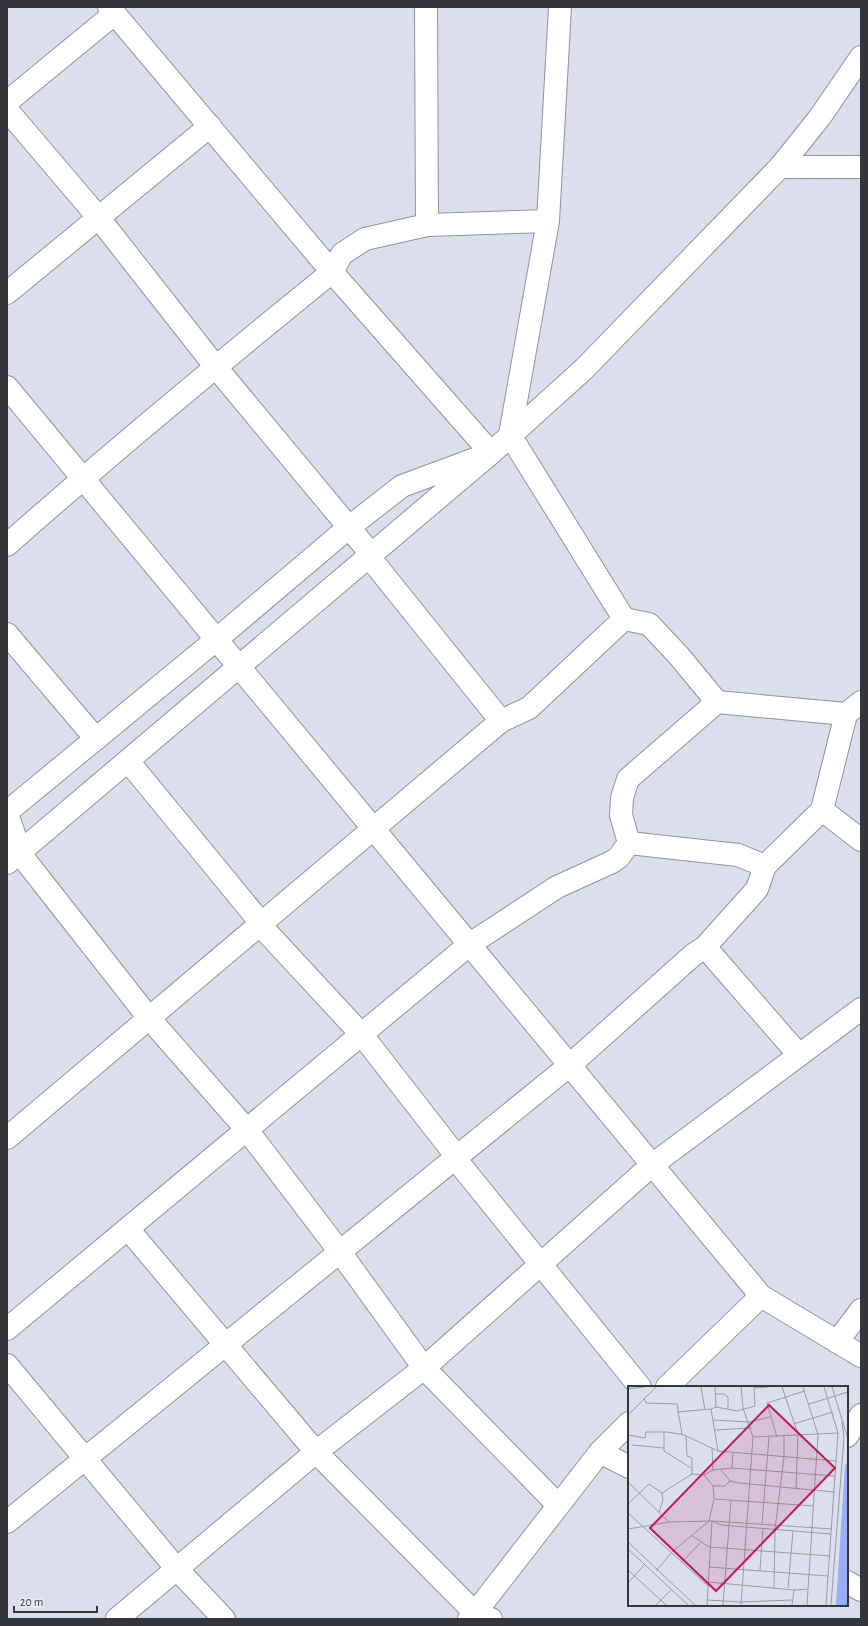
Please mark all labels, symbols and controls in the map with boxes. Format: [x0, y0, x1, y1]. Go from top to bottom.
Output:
inset map [628, 1386, 848, 1606]
scale bar [14, 1588, 97, 1614]
text: 20 m [20, 1596, 43, 1608]

